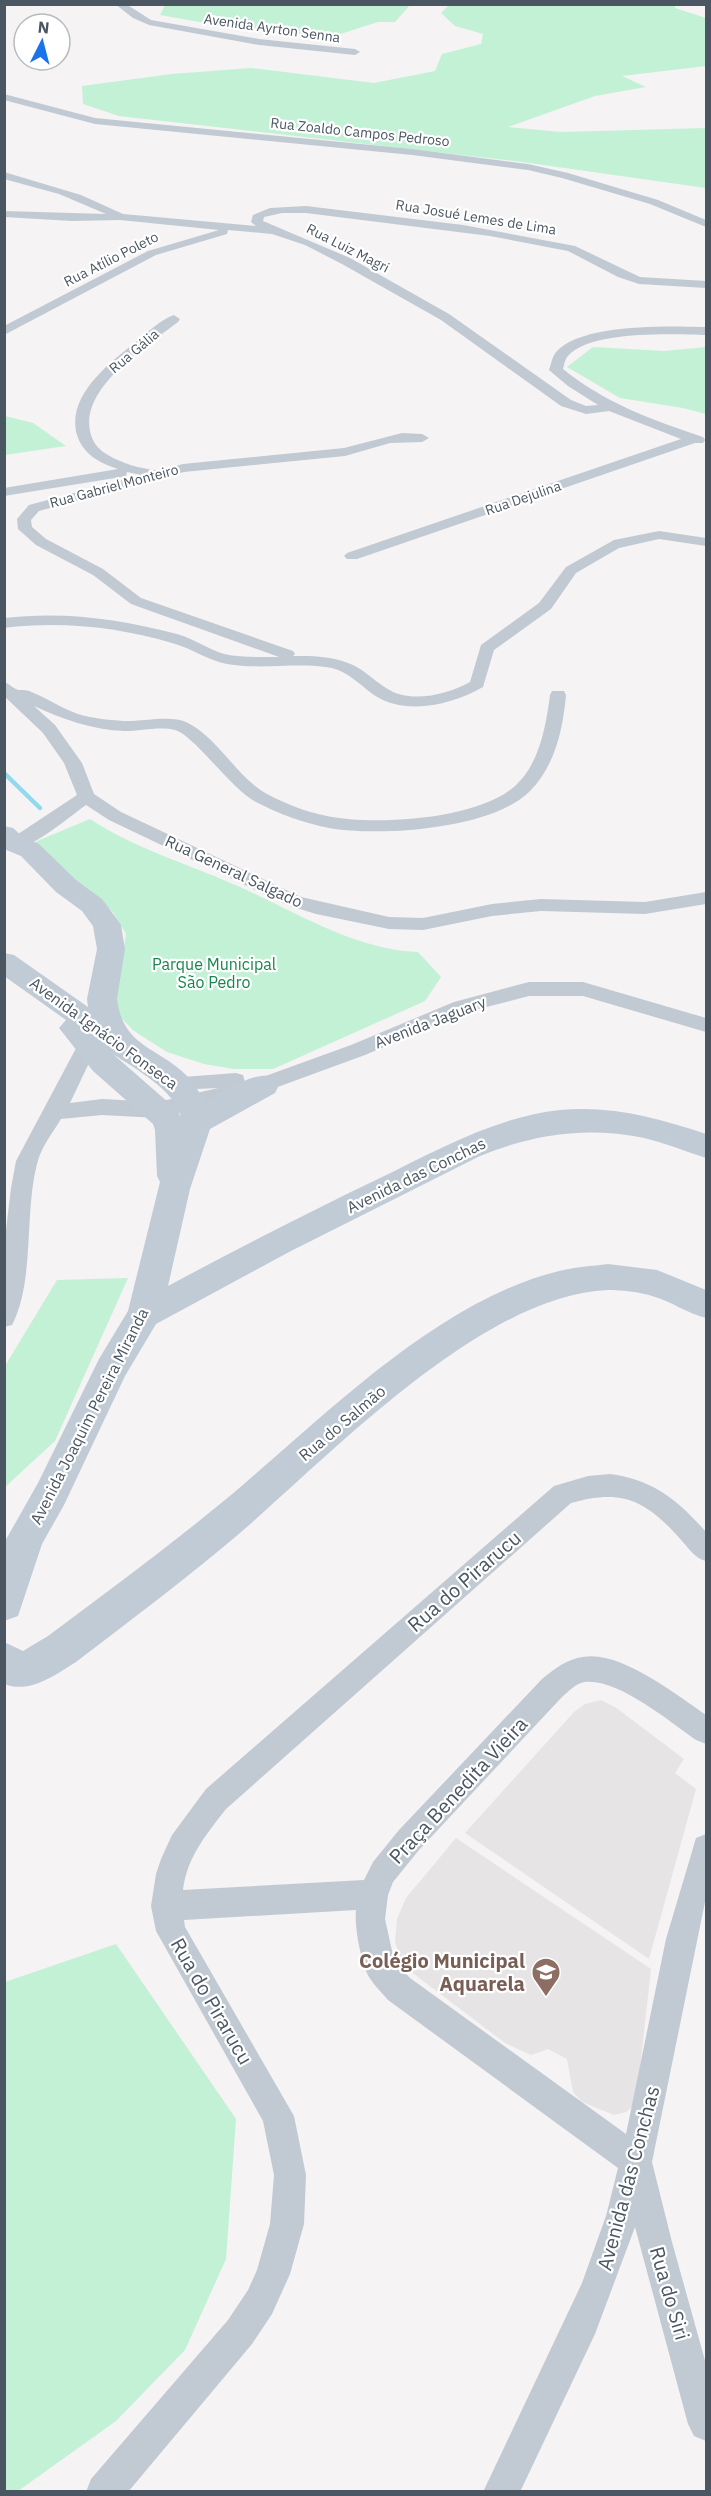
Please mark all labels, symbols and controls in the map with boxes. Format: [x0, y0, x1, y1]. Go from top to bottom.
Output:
street label: Avenida Ayrton Senna [203, 10, 342, 47]
north arrow [12, 12, 72, 72]
text: N [37, 17, 50, 38]
street label: Rua Zoaldo Campos Pedroso [269, 114, 451, 150]
street label: Rua Josué Lemes de Lima [394, 195, 558, 239]
street label: Rua Luiz Magri [304, 219, 392, 277]
street label: Rua Atílio Poleto [61, 227, 161, 291]
street label: Rua Gália [105, 325, 163, 377]
street label: Rua Gabriel Monteiro [48, 460, 181, 512]
street label: Rua Dejulina [483, 476, 564, 519]
street label: Rua General Salgado [162, 830, 306, 912]
park label: Parque Municipal São Pedro [152, 954, 276, 992]
street label: Avenida Ignácio Fonseca [26, 973, 182, 1094]
street label: Avenida Jaguary [371, 992, 489, 1052]
street label: Avenida das Conchas [343, 1133, 489, 1217]
street label: Avenida Joaquim Pereira Miranda [26, 1304, 153, 1527]
street label: Rua do Salmão [294, 1381, 390, 1465]
street label: Rua do Pirarucu [401, 1524, 527, 1638]
street label: Praça Benedita Vieira [383, 1710, 533, 1869]
street label: Rua do Pirarucu [165, 1933, 259, 2069]
place label: Colégio Municipal Aquarela [359, 1947, 525, 1997]
school or university icon: Colégio Municipal Aquarela [530, 1956, 562, 1998]
street label: Avenida das Conchas [590, 2083, 666, 2273]
street label: Rua do Siri [644, 2243, 696, 2343]

